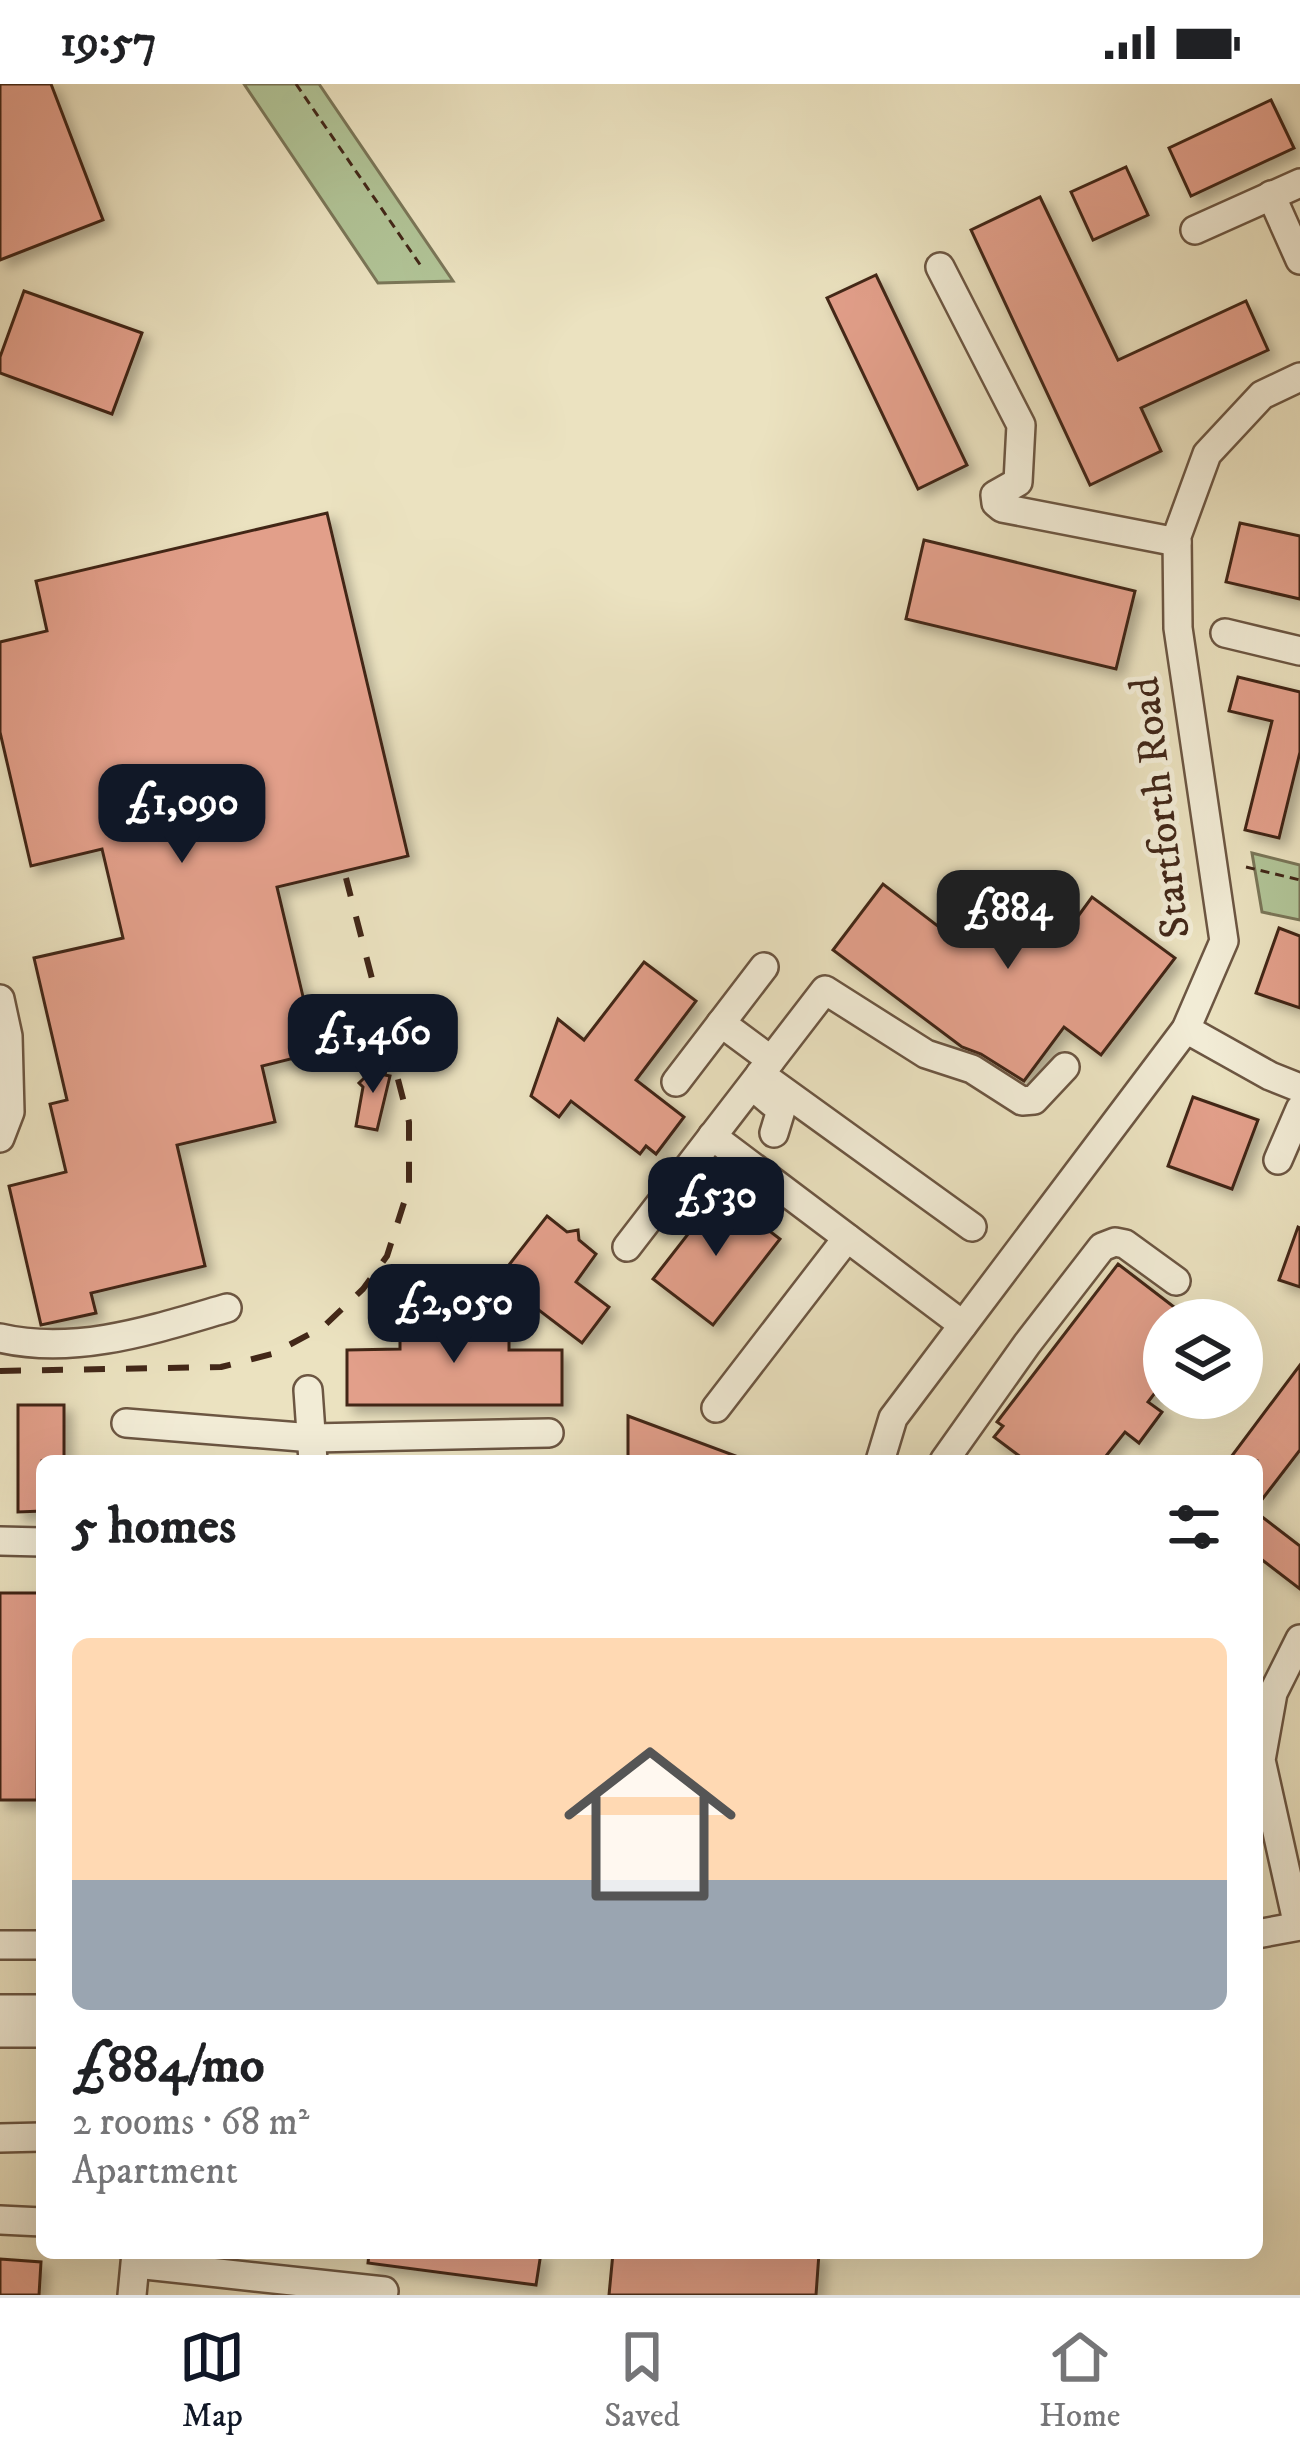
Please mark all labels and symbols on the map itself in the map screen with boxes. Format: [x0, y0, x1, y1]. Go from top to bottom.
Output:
street label: Startforth Road [1119, 674, 1203, 941]
pin: £1,090 [84, 764, 280, 866]
pin: £884 [937, 870, 1079, 972]
pin: £1,460 [275, 994, 471, 1096]
pin: £530 [645, 1157, 787, 1259]
pin: £2,050 [356, 1264, 552, 1366]

